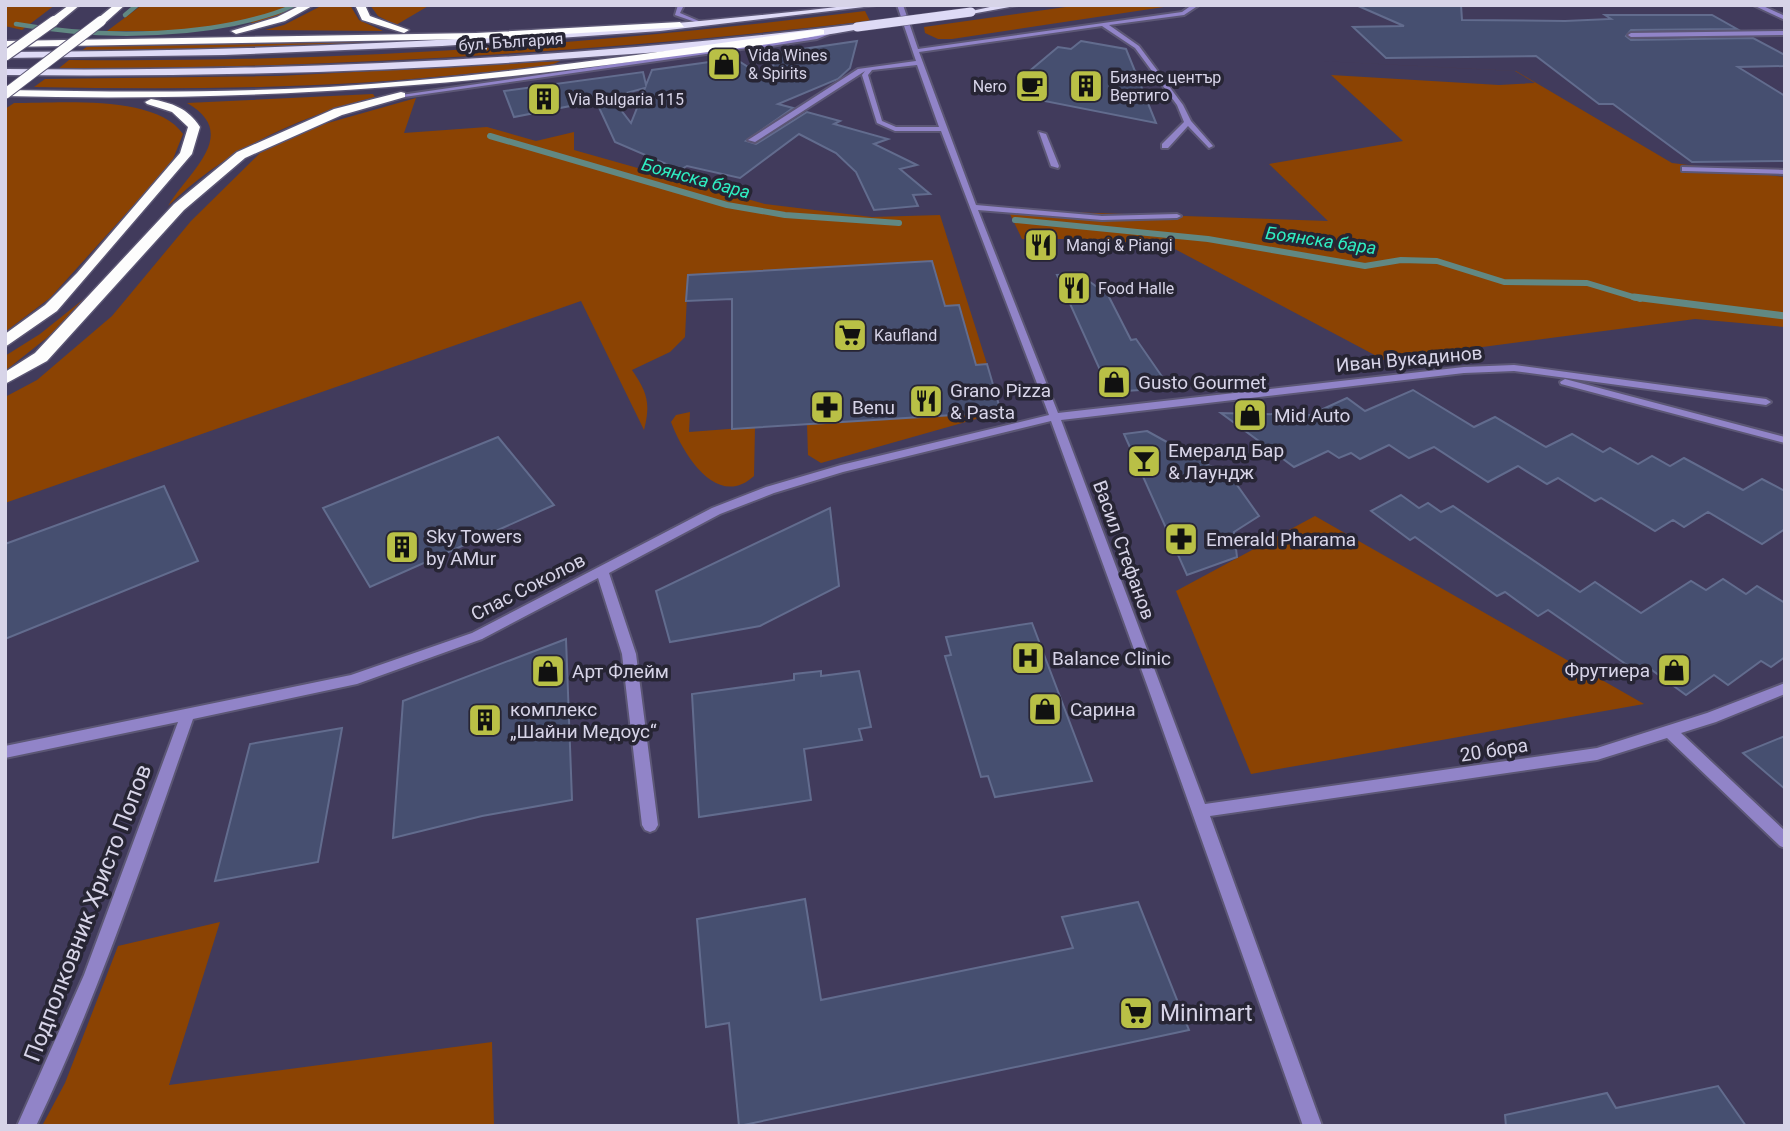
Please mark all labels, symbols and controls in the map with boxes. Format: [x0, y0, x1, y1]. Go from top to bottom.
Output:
street label: бул. България [458, 29, 564, 55]
shop icon: Vida Wines & Spirits [705, 45, 743, 83]
place label: Vida Wines & Spirits [748, 46, 827, 83]
cafe icon: Nero [1013, 67, 1051, 105]
building icon: Бизнес център Вертиго [1067, 67, 1105, 105]
place label: Бизнес център Вертиго [1110, 68, 1221, 105]
place label: Nero [973, 77, 1007, 96]
building icon: Via Bulgaria 115 [525, 80, 563, 118]
place label: Via Bulgaria 115 [568, 90, 684, 109]
water label: Боянска бара [639, 153, 753, 203]
water label: Боянска бара [1264, 222, 1378, 258]
restaurant icon: Mangi & Piangi [1022, 226, 1060, 264]
place label: Mangi & Piangi [1066, 236, 1173, 255]
restaurant icon: Food Halle [1055, 269, 1093, 307]
place label: Food Halle [1098, 279, 1174, 298]
supermarket icon: Kaufland [831, 316, 869, 354]
place label: Kaufland [874, 326, 937, 345]
street label: Иван Вукадинов [1335, 341, 1483, 377]
shop icon: Gusto Gourmet [1095, 363, 1133, 401]
place label: Gusto Gourmet [1138, 371, 1266, 394]
place label: Grano Pizza & Pasta [950, 379, 1051, 424]
restaurant icon: Grano Pizza & Pasta [907, 382, 945, 420]
pharmacy icon: Benu [808, 388, 846, 426]
place label: Benu [852, 396, 895, 419]
shop icon: Mid Auto [1231, 396, 1269, 434]
place label: Mid Auto [1274, 404, 1350, 427]
place label: Емералд Бар & Лаундж [1168, 439, 1284, 484]
bar icon: Емералд Бар & Лаундж [1125, 442, 1163, 480]
street label: Васил Стефанов [1088, 477, 1160, 623]
pharmacy icon: Emerald Pharama [1162, 520, 1200, 558]
place label: Sky Towers by AMur [426, 525, 522, 570]
building icon: Sky Towers by AMur [383, 528, 421, 566]
place label: Emerald Pharama [1206, 528, 1356, 551]
street label: Спас Соколов [467, 548, 589, 626]
hospital icon: Balance Clinic [1009, 639, 1047, 677]
place label: Balance Clinic [1052, 647, 1171, 670]
shop icon: Фрутиера [1655, 651, 1693, 689]
shop icon: Арт Флейм [529, 652, 567, 690]
place label: Фрутиера [1565, 659, 1650, 682]
place label: Арт Флейм [572, 660, 669, 683]
shop icon: Сарина [1026, 690, 1064, 728]
place label: комплекс „Шайни Медоус“ [510, 698, 657, 743]
place label: Сарина [1070, 698, 1136, 721]
building icon: комплекс „Шайни Медоус“ [466, 701, 504, 739]
street label: 20 бора [1458, 733, 1530, 767]
street label: Подполковник Христо Попов [19, 760, 157, 1066]
supermarket icon: Minimart [1117, 994, 1155, 1032]
place label: Minimart [1160, 1000, 1253, 1027]

